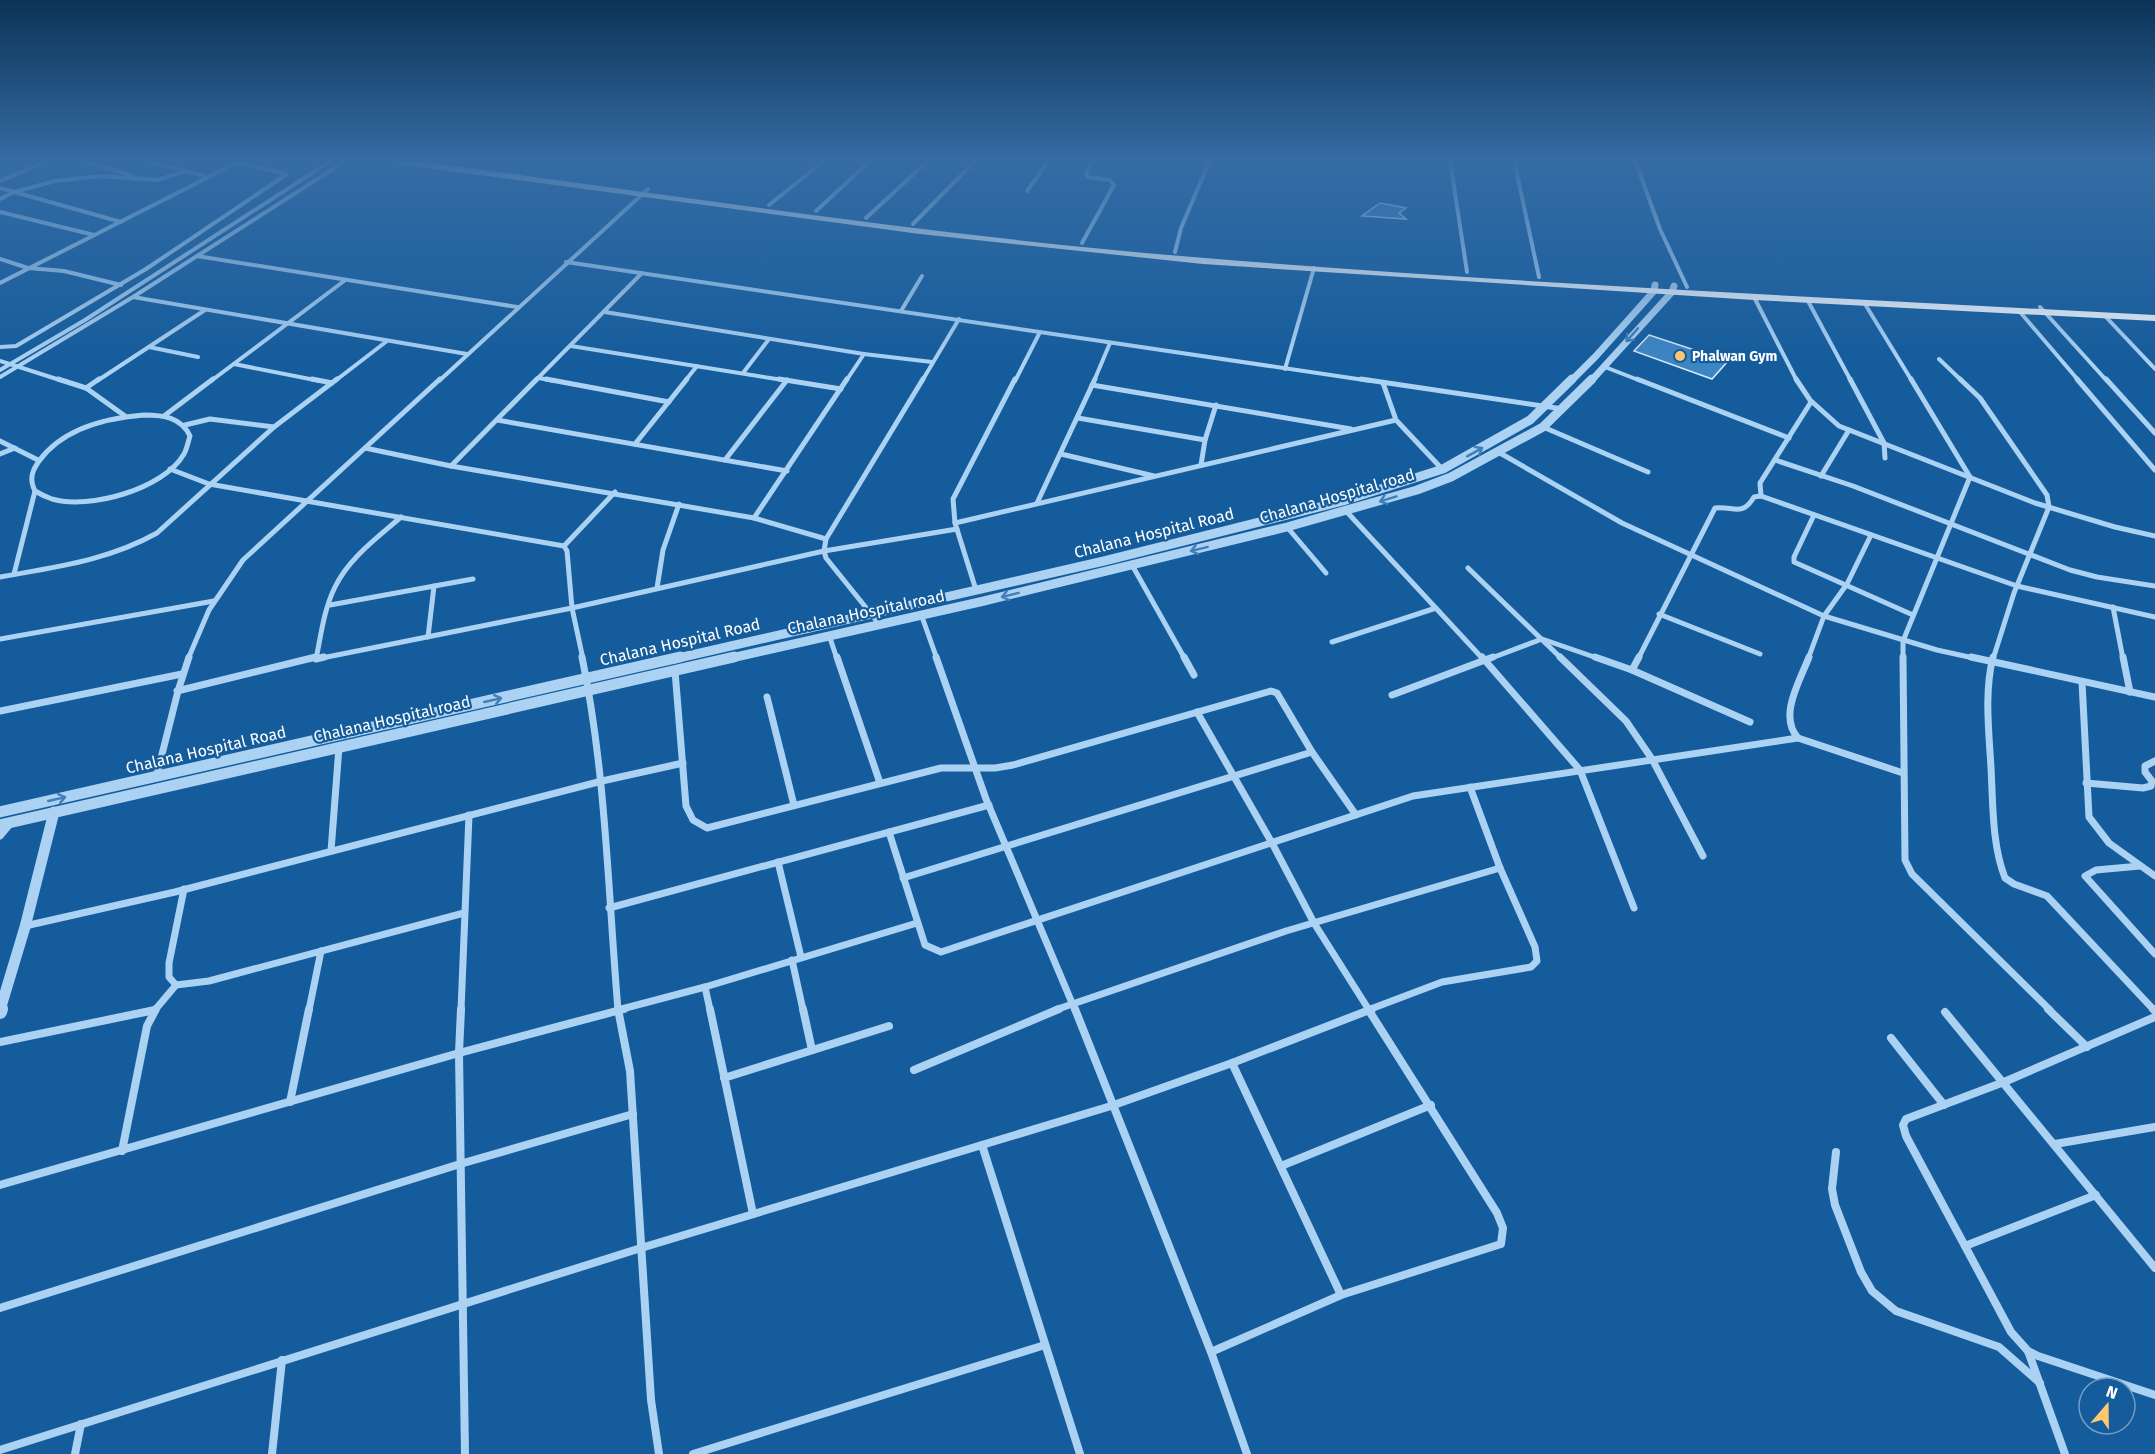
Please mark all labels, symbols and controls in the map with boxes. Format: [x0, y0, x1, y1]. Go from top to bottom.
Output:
one-way arrow [1625, 327, 1639, 342]
place label: Phalwan Gym [1692, 348, 1778, 365]
marker: Phalwan Gym [1673, 349, 1687, 363]
one-way arrow [1465, 446, 1483, 457]
street label: Chalana Hospital road [1257, 465, 1417, 527]
one-way arrow [1379, 494, 1398, 505]
street label: Chalana Hospital Road [1072, 504, 1236, 562]
one-way arrow [1190, 543, 1209, 555]
street label: Chalana Hospital road [786, 586, 946, 638]
one-way arrow [1001, 589, 1020, 601]
street label: Chalana Hospital Road [598, 614, 762, 670]
street label: Chalana Hospital road [312, 692, 472, 746]
one-way arrow [483, 694, 502, 706]
street label: Chalana Hospital Road [124, 722, 288, 778]
one-way arrow [47, 792, 66, 804]
north arrow [2077, 1376, 2137, 1436]
text: N [2104, 1382, 2120, 1403]

